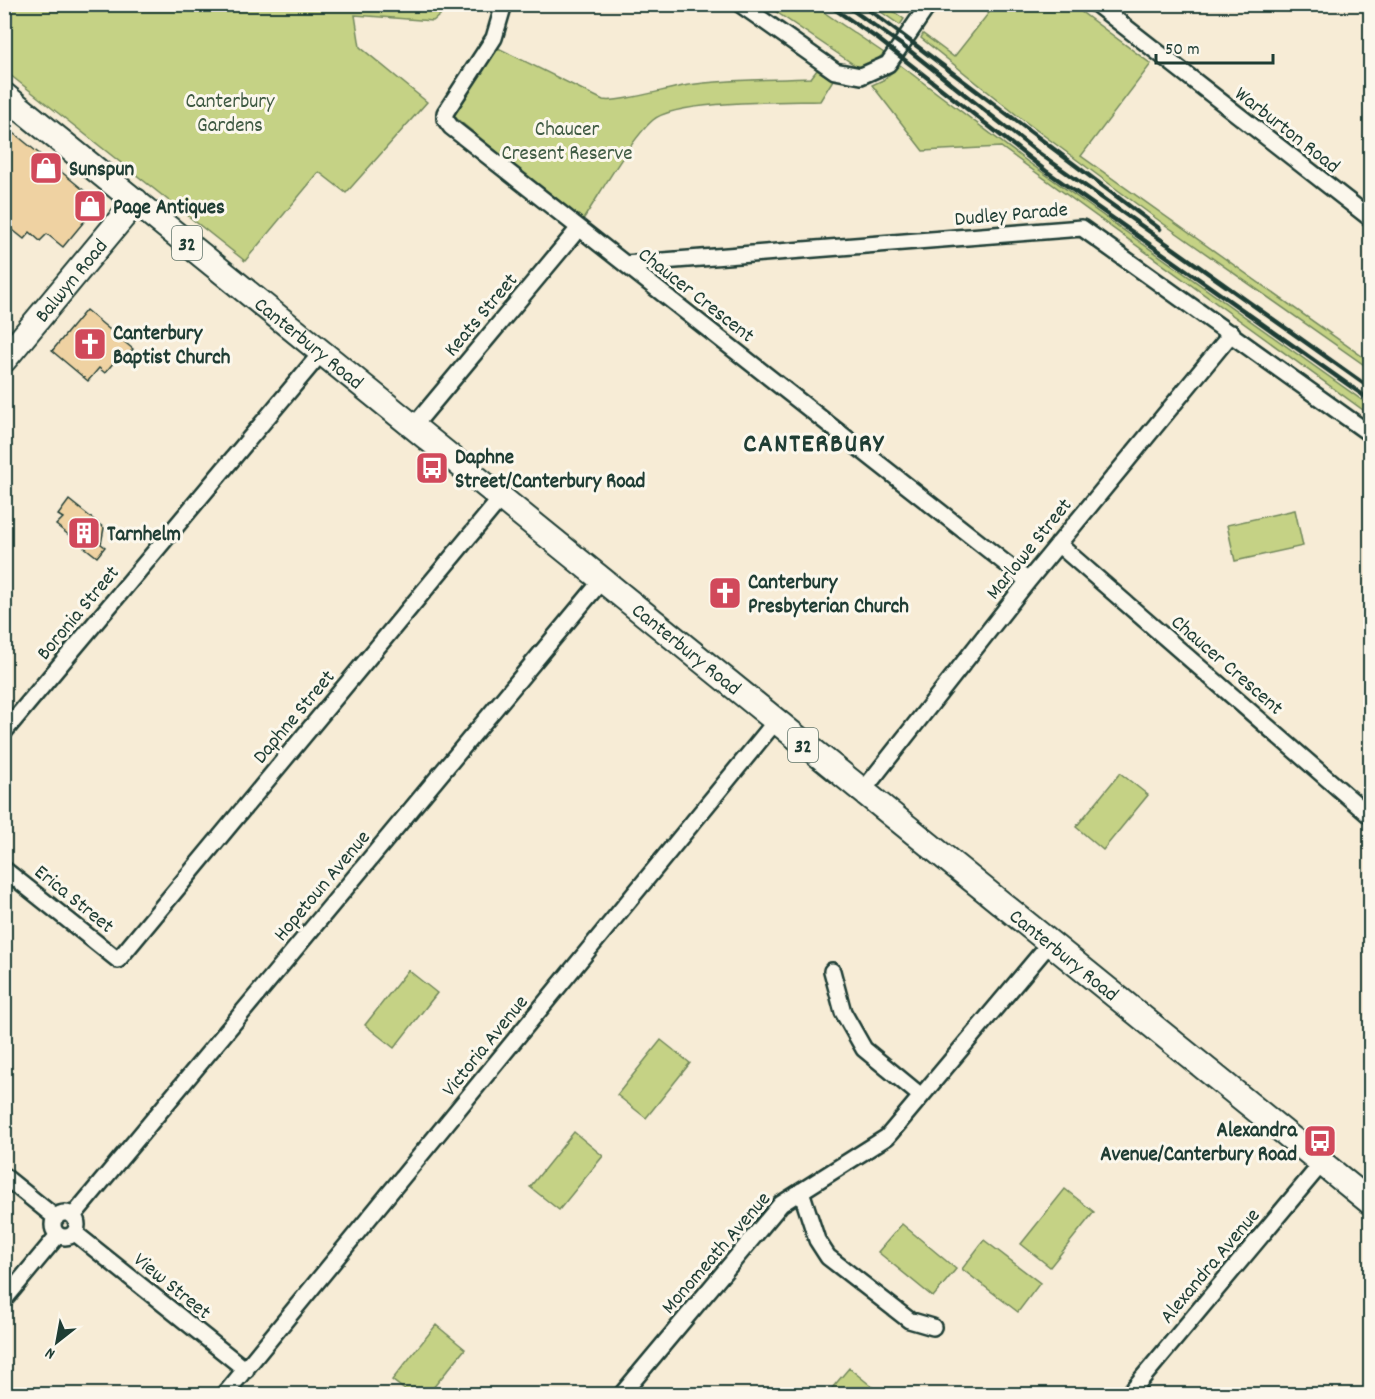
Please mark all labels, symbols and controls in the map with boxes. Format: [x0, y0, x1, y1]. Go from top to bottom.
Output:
scale bar [1156, 27, 1273, 65]
text: 50 m [1165, 38, 1200, 63]
street label: Warburton Road [1227, 81, 1345, 182]
park label: Canterbury Gardens [185, 88, 275, 142]
park label: Chaucer Cresent Reserve [501, 116, 633, 170]
shop icon: Sunspun [28, 150, 64, 186]
place label: Sunspun [69, 156, 135, 186]
shop icon: Page Antiques [72, 188, 108, 224]
place label: Page Antiques [113, 194, 225, 224]
street label: Dudley Parade [953, 196, 1069, 236]
road number: 32 [172, 226, 202, 260]
street label: Balwyn Road [29, 234, 116, 330]
street label: Chaucer Crescent [631, 241, 760, 352]
street label: Keats Street [438, 267, 526, 364]
street label: Canterbury Road [246, 291, 369, 398]
place label: Canterbury Baptist Church [113, 320, 231, 374]
church icon: Canterbury Baptist Church [72, 326, 108, 362]
district label: CANTERBURY [743, 426, 885, 465]
place label: Daphne Street/Canterbury Road [455, 444, 645, 498]
bus stop icon: Daphne Street/Canterbury Road [414, 450, 450, 486]
street label: Marlowe Street [980, 493, 1081, 607]
building icon: Tarnhelm [66, 515, 102, 551]
place label: Tarnhelm [107, 521, 181, 551]
street label: Boronia Street [31, 560, 128, 668]
place label: Canterbury Presbyterian Church [748, 569, 909, 623]
church icon: Canterbury Presbyterian Church [707, 575, 743, 611]
street label: Canterbury Road [624, 597, 746, 704]
street label: Chaucer Crescent [1163, 609, 1289, 724]
street label: Daphne Street [247, 664, 344, 772]
road number: 32 [788, 728, 818, 762]
street label: Hopetoun Avenue [268, 825, 379, 949]
street label: Erica Street [27, 859, 120, 942]
street label: Canterbury Road [1001, 903, 1124, 1010]
street label: Victoria Avenue [436, 990, 537, 1104]
place label: Alexandra Avenue/Canterbury Road [1100, 1117, 1298, 1171]
bus stop icon: Alexandra Avenue/Canterbury Road [1302, 1123, 1338, 1159]
street label: Monomeath Avenue [655, 1186, 779, 1322]
street label: Alexandra Avenue [1154, 1203, 1269, 1331]
street label: View Street [126, 1247, 217, 1328]
north arrow [27, 1312, 87, 1372]
text: N [41, 1341, 60, 1365]

